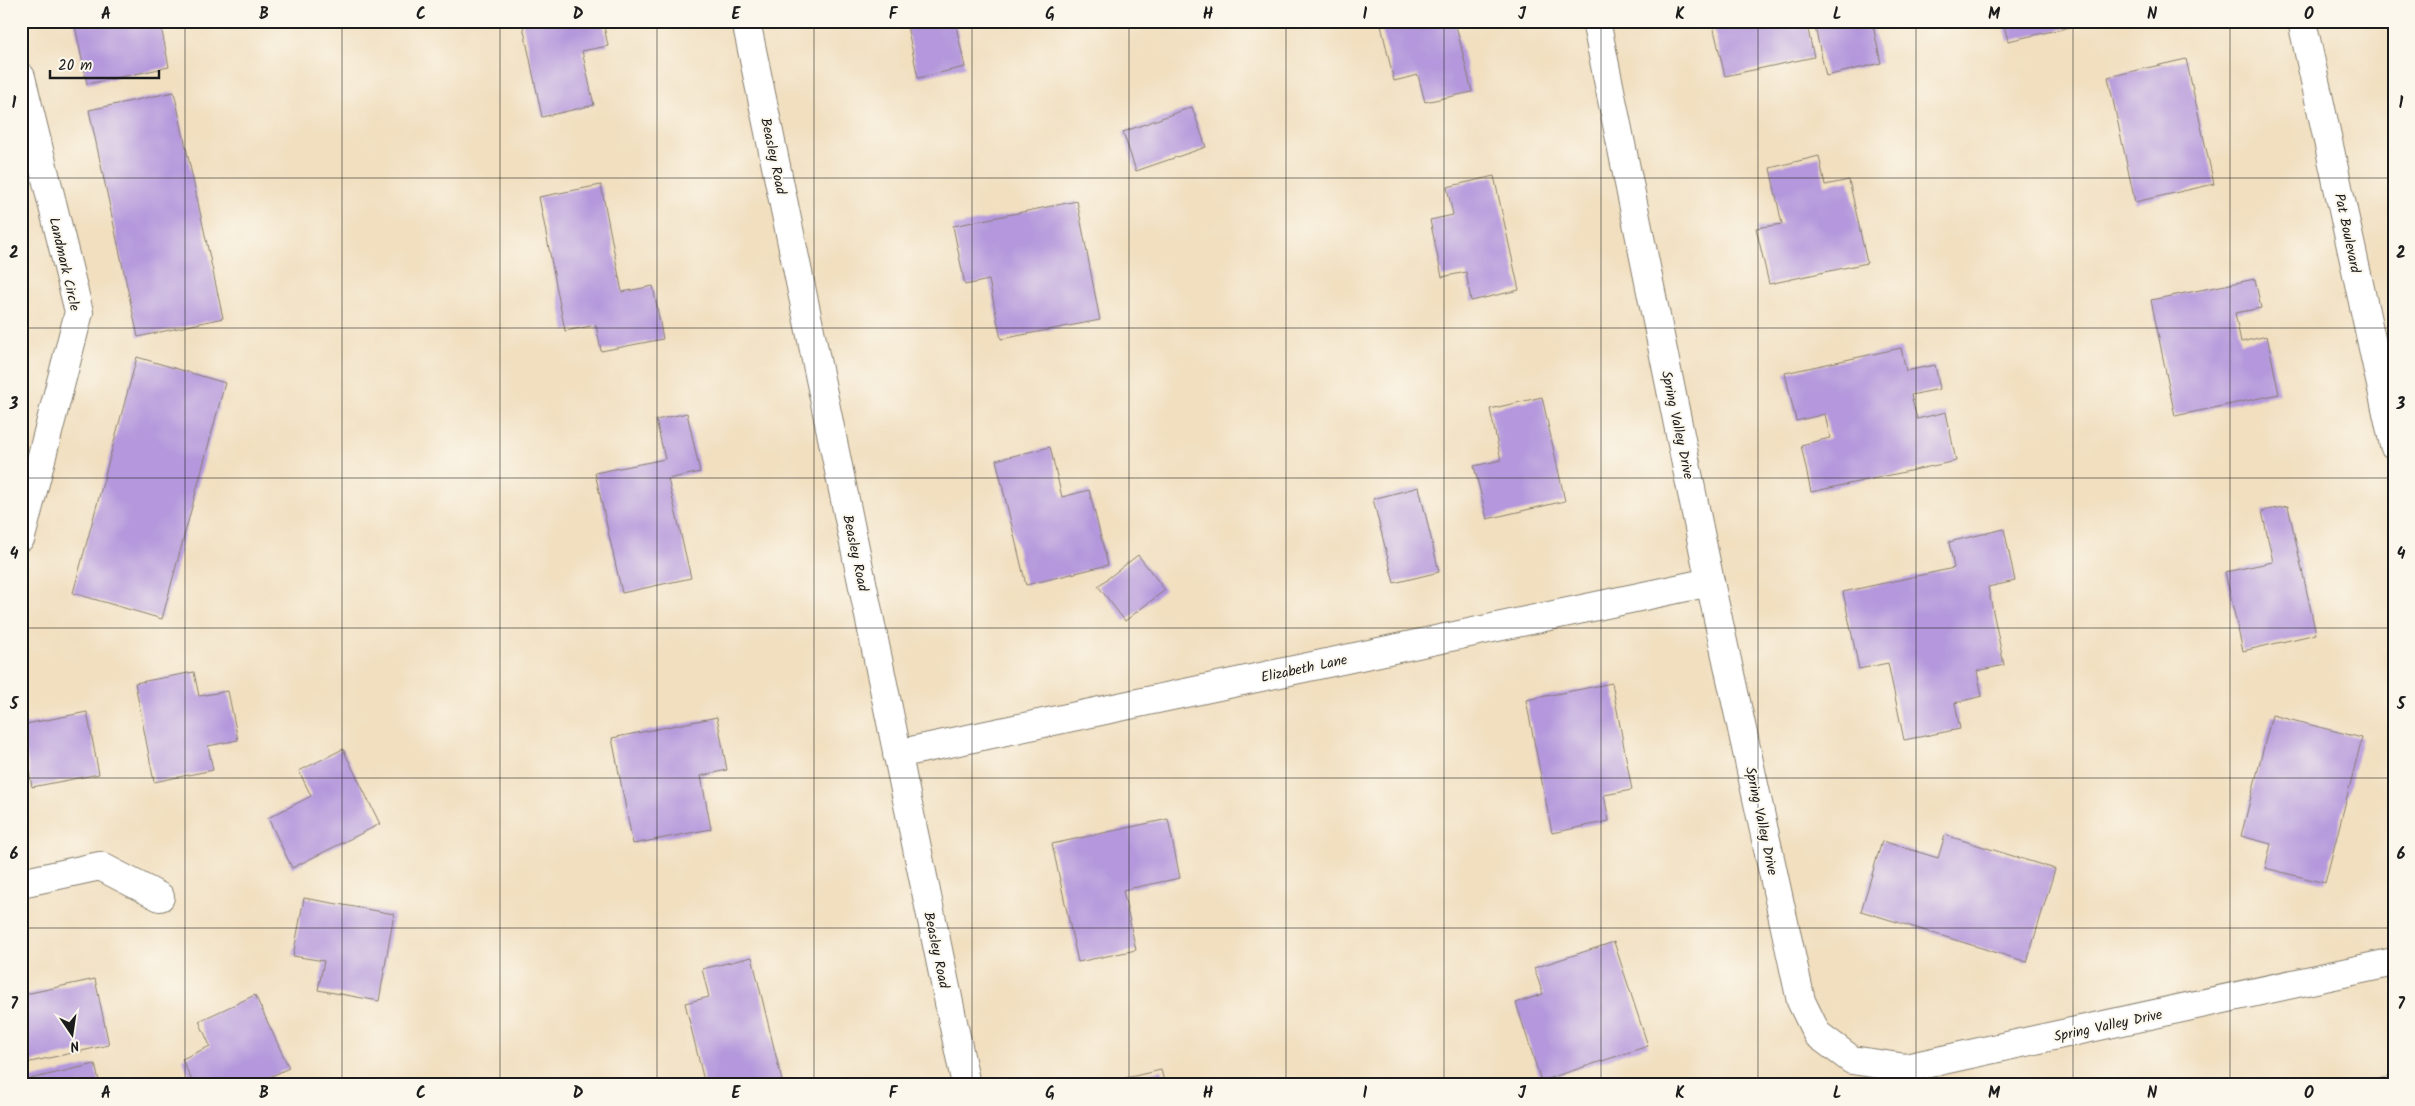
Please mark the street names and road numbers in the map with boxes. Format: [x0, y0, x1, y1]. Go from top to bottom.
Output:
street label: Beasley Road [754, 116, 792, 197]
street label: Pat Boulevard [2328, 191, 2366, 276]
street label: Landmark Circle [43, 215, 86, 314]
street label: Spring Valley Drive [1655, 369, 1699, 482]
street label: Beasley Road [836, 513, 874, 594]
street label: Elizabeth Lane [1259, 649, 1350, 689]
street label: Spring Valley Drive [1739, 765, 1783, 878]
street label: Beasley Road [917, 910, 955, 991]
street label: Spring Valley Drive [2052, 1004, 2165, 1048]

